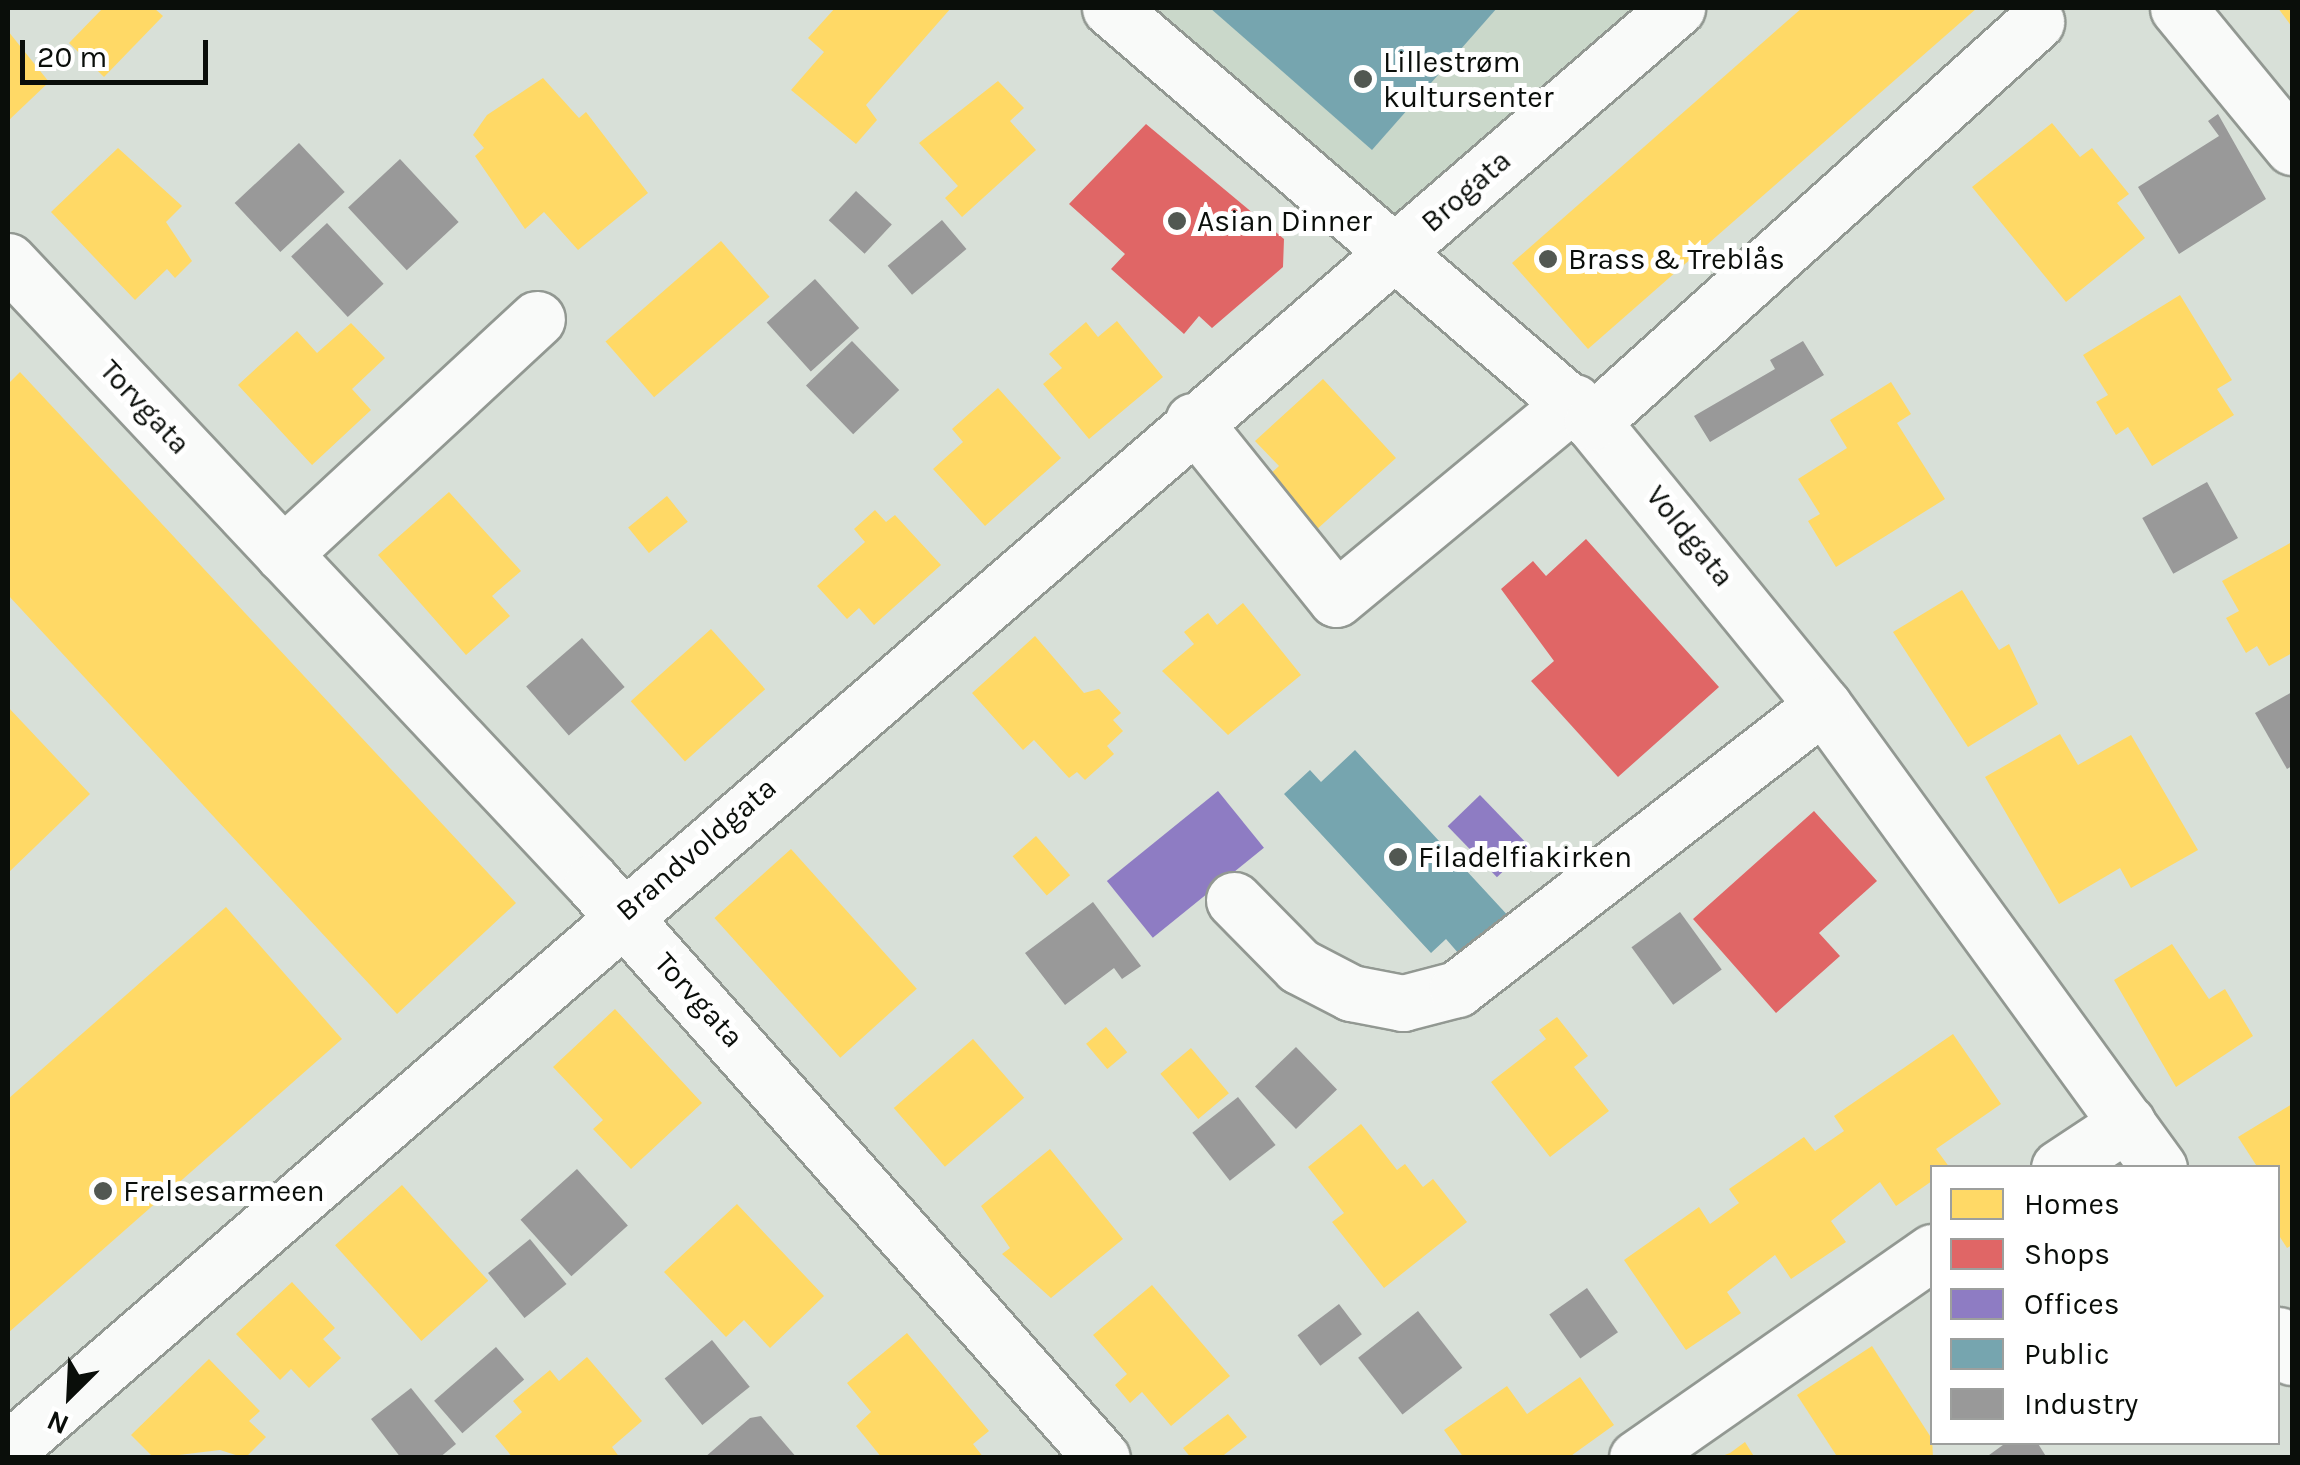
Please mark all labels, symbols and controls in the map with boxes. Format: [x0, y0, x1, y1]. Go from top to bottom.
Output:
scale bar [25, 20, 212, 82]
text: 20 m [37, 39, 107, 75]
place label: Lillestrøm kultursenter [1383, 44, 1554, 114]
marker: Lillestrøm kultursenter [1352, 68, 1374, 90]
street label: Brogata [1414, 142, 1518, 240]
place label: Asian Dinner [1197, 203, 1372, 239]
marker: Asian Dinner [1166, 210, 1188, 232]
place label: Brass & Treblås [1568, 241, 1785, 277]
marker: Brass & Treblås [1537, 248, 1559, 270]
street label: Torvgata [92, 352, 198, 462]
street label: Voldgata [1638, 478, 1742, 594]
street label: Brandvoldgata [608, 770, 784, 928]
place label: Filadelfiakirken [1418, 839, 1632, 875]
marker: Filadelfiakirken [1387, 846, 1409, 868]
street label: Torvgata [647, 945, 751, 1055]
legend [1930, 1165, 2280, 1445]
place label: Frelsesarmeen [123, 1173, 325, 1209]
marker: Frelsesarmeen [92, 1180, 114, 1202]
text: Homes [2024, 1186, 2120, 1222]
text: Shops [2024, 1236, 2110, 1272]
text: Offices [2024, 1286, 2120, 1322]
text: Public [2024, 1336, 2109, 1372]
north arrow [20, 1345, 120, 1445]
text: Industry [2024, 1386, 2138, 1422]
text: N [42, 1404, 73, 1442]

